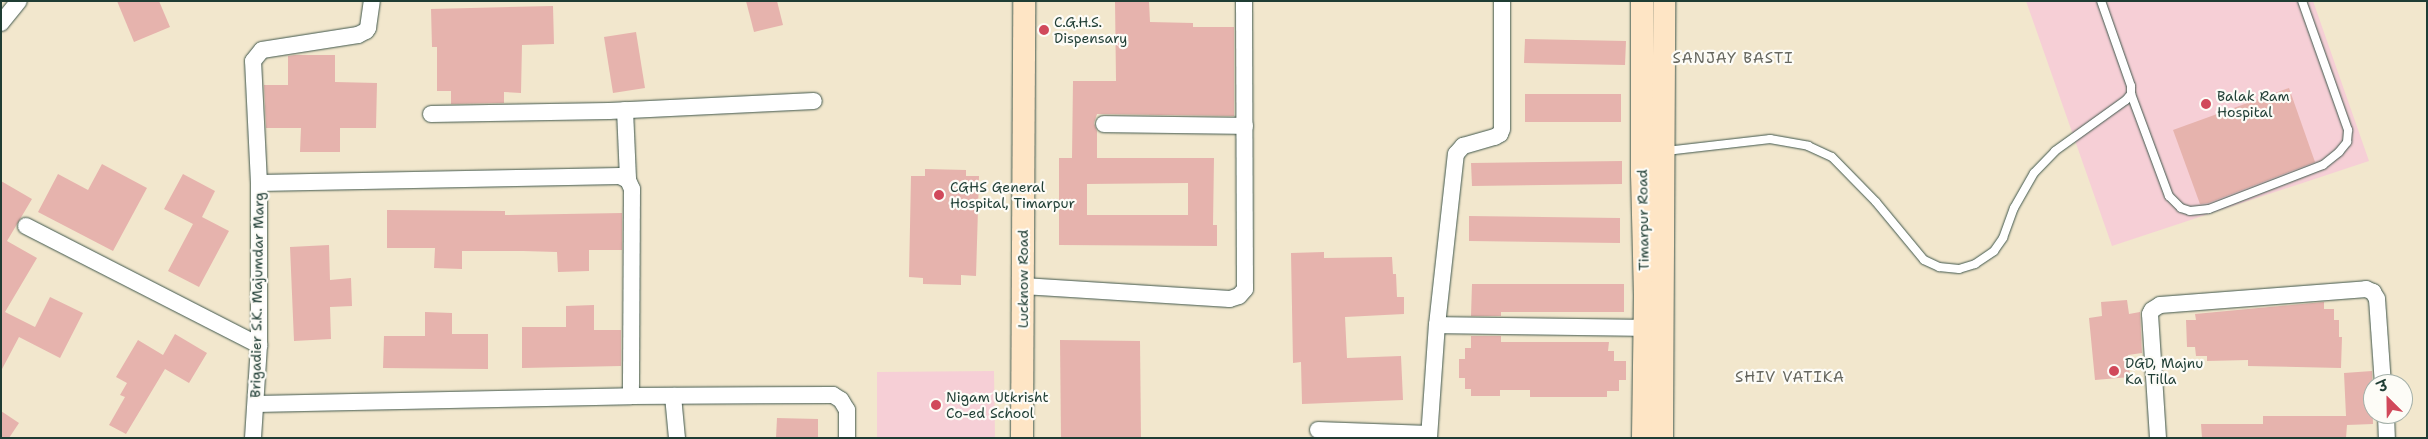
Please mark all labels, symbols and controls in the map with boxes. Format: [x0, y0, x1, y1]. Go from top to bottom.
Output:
place label: C.G.H.S. Dispensary [1054, 14, 1127, 46]
marker: C.G.H.S. Dispensary [1038, 24, 1050, 36]
district label: SANJAY BASTI [1671, 50, 1795, 68]
place label: Balak Ram Hospital [2217, 88, 2290, 120]
marker: Balak Ram Hospital [2199, 97, 2213, 111]
street label: Timarpur Road [1634, 169, 1652, 271]
place label: CGHS General Hospital, Timarpur [950, 179, 1075, 212]
marker: CGHS General Hospital, Timarpur [932, 188, 946, 202]
street label: Brigadier S.K. Majumdar Marg [247, 192, 267, 398]
street label: Lucknow Road [1015, 230, 1031, 328]
place label: DGD, Majnu Ka Tilla [2125, 355, 2203, 388]
marker: DGD, Majnu Ka Tilla [2107, 364, 2121, 378]
district label: SHIV VATIKA [1734, 369, 1846, 387]
north arrow [2363, 374, 2413, 424]
text: उ [2375, 376, 2390, 396]
place label: Nigam Utkrisht Co-ed School [946, 389, 1049, 422]
marker: Nigam Utkrisht Co-ed School [930, 399, 942, 411]

